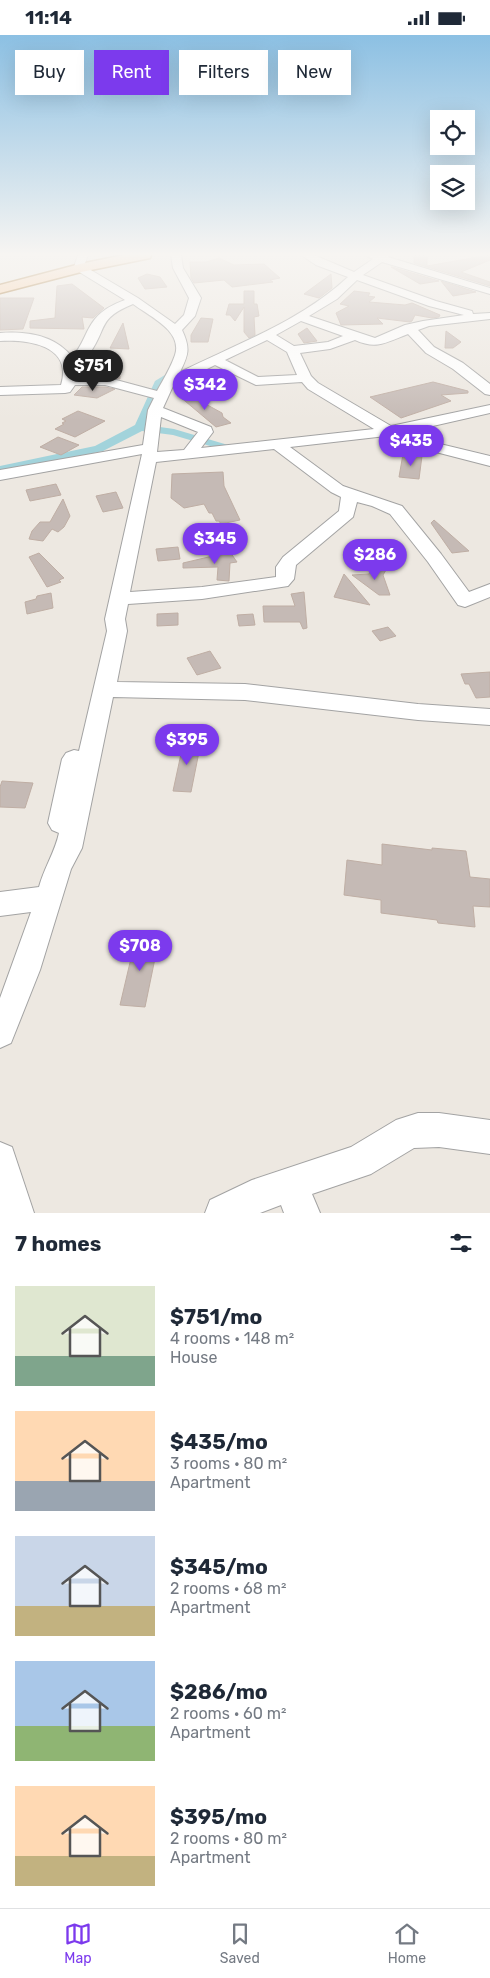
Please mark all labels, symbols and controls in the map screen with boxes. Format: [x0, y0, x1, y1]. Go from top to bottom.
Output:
text: 11:14 [25, 6, 72, 29]
chip: Buy [15, 50, 84, 95]
chip: Rent [94, 50, 169, 95]
chip: Filters [179, 50, 268, 95]
chip: New [278, 50, 351, 95]
map controls [430, 110, 475, 210]
button: locate [430, 110, 475, 155]
button: layers [430, 165, 475, 210]
pin: $751 [63, 349, 123, 392]
text: $751 [74, 356, 112, 375]
pin: $342 [175, 369, 235, 411]
text: $342 [184, 375, 226, 394]
pin: $435 [381, 425, 441, 467]
text: $435 [390, 431, 432, 450]
pin: $345 [185, 523, 245, 565]
text: $345 [194, 529, 236, 548]
pin: $286 [345, 539, 405, 581]
text: $286 [354, 545, 396, 564]
pin: $395 [157, 723, 217, 766]
text: $395 [166, 730, 208, 749]
pin: $708 [110, 929, 170, 972]
text: $708 [119, 936, 161, 955]
icon: filters [447, 1229, 475, 1257]
text: 7 homes [15, 1231, 101, 1256]
text: $751/mo [170, 1304, 262, 1329]
icon: home [55, 1306, 115, 1366]
text: 4 rooms · 148 m² [170, 1329, 294, 1348]
text: House [170, 1348, 217, 1367]
text: $435/mo [170, 1429, 268, 1454]
icon: home [55, 1431, 115, 1491]
text: 3 rooms · 80 m² [170, 1454, 287, 1473]
text: Apartment [170, 1473, 250, 1492]
text: $345/mo [170, 1554, 268, 1579]
icon: home [55, 1556, 115, 1616]
text: 2 rooms · 68 m² [170, 1579, 287, 1598]
text: Apartment [170, 1598, 250, 1617]
text: $286/mo [170, 1679, 268, 1704]
icon: home [55, 1681, 115, 1741]
text: 2 rooms · 60 m² [170, 1704, 287, 1723]
text: Apartment [170, 1723, 250, 1742]
text: $395/mo [170, 1804, 267, 1829]
icon: home [55, 1806, 115, 1866]
text: 2 rooms · 80 m² [170, 1829, 287, 1848]
text: Apartment [170, 1848, 250, 1867]
tab: Map [64, 1920, 92, 1967]
tab: Saved [220, 1920, 260, 1967]
tab: Home [388, 1920, 426, 1967]

